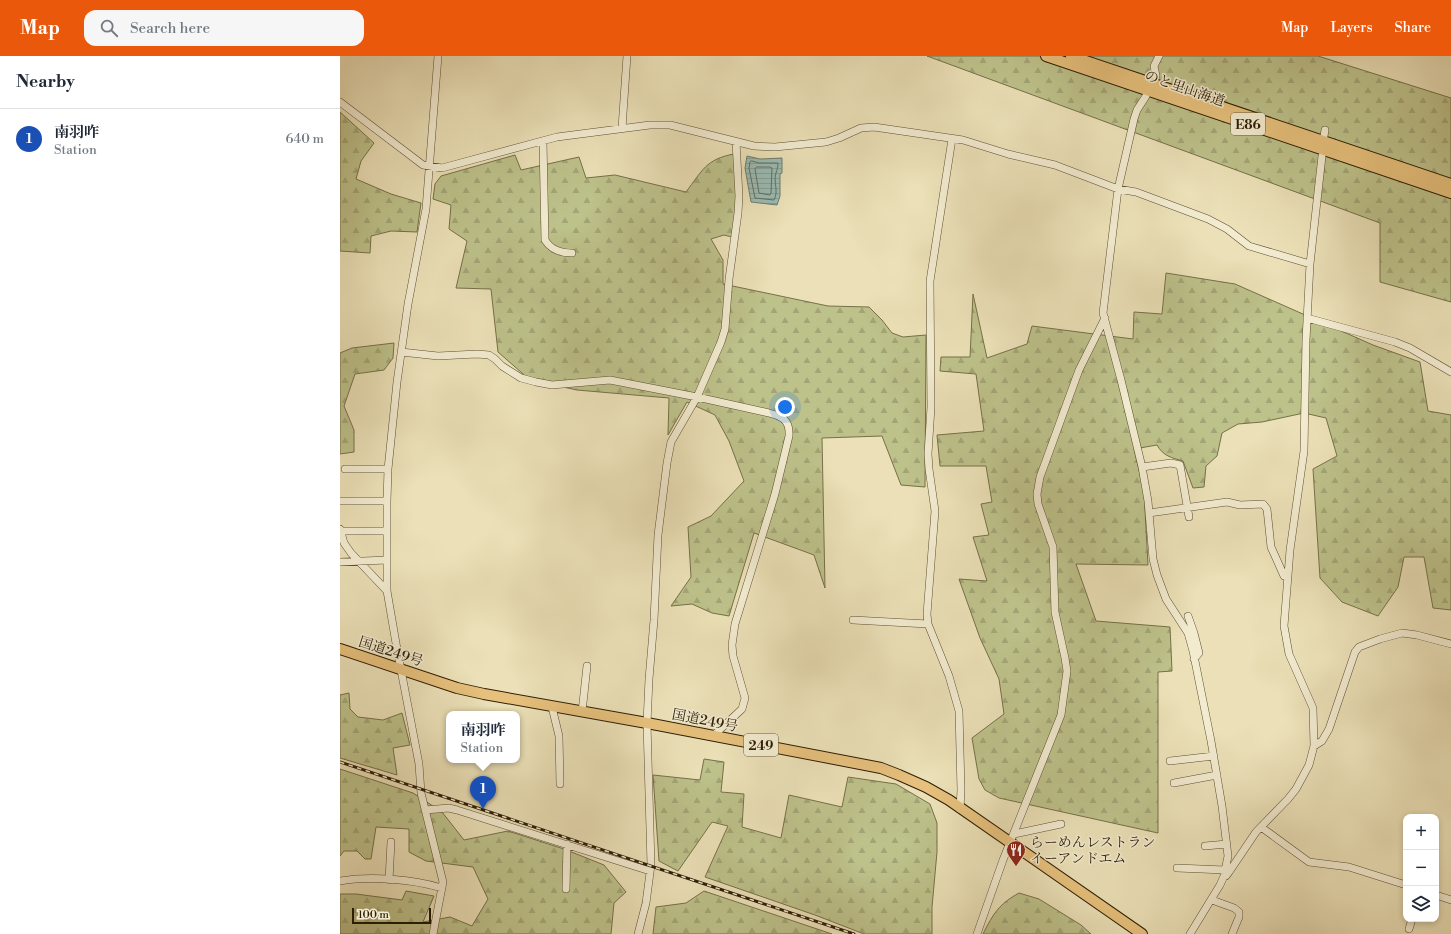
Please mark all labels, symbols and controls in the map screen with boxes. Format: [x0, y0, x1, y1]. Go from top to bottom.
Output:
search box [84, 10, 364, 46]
text: Map [20, 16, 60, 40]
icon: search [98, 17, 120, 39]
text: Search here [130, 19, 210, 38]
text: Map [1281, 19, 1308, 37]
text: Layers [1330, 19, 1373, 37]
text: Share [1395, 19, 1431, 37]
street label: のと里山海道 [1142, 67, 1227, 111]
text: Nearby [16, 71, 75, 93]
road number: E86 [1231, 113, 1265, 135]
text: 南羽咋 [54, 123, 99, 142]
text: 1 [26, 131, 32, 147]
text: 640 m [285, 131, 324, 147]
text: Station [54, 142, 97, 158]
your location [775, 397, 795, 417]
street label: 国道249号 [356, 633, 425, 671]
street label: 国道249号 [670, 706, 739, 736]
popup [446, 711, 520, 763]
text: 南羽咋 [460, 721, 506, 740]
road number: 249 [744, 734, 778, 756]
text: Station [460, 740, 503, 756]
pin: 1 [470, 776, 496, 809]
map controls [1403, 814, 1439, 922]
button: + [1403, 814, 1439, 850]
place label: らーめんレストラン イーアンドエム [1030, 834, 1156, 868]
restaurant icon: らーめんレストラン イーアンドエム [1005, 839, 1027, 867]
button: − [1403, 850, 1439, 886]
button: layers [1403, 886, 1439, 922]
scale bar [352, 906, 431, 925]
text: 100 m [358, 908, 389, 922]

